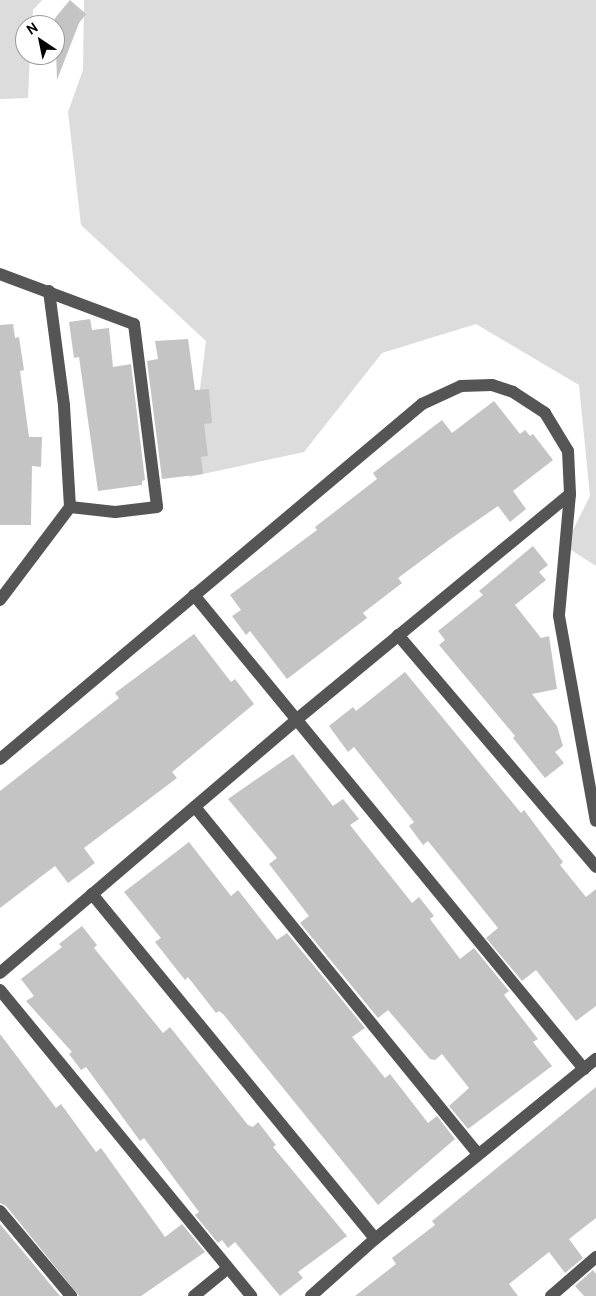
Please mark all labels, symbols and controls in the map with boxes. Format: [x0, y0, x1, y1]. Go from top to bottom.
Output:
north arrow [15, 15, 65, 65]
text: N [23, 18, 41, 39]

